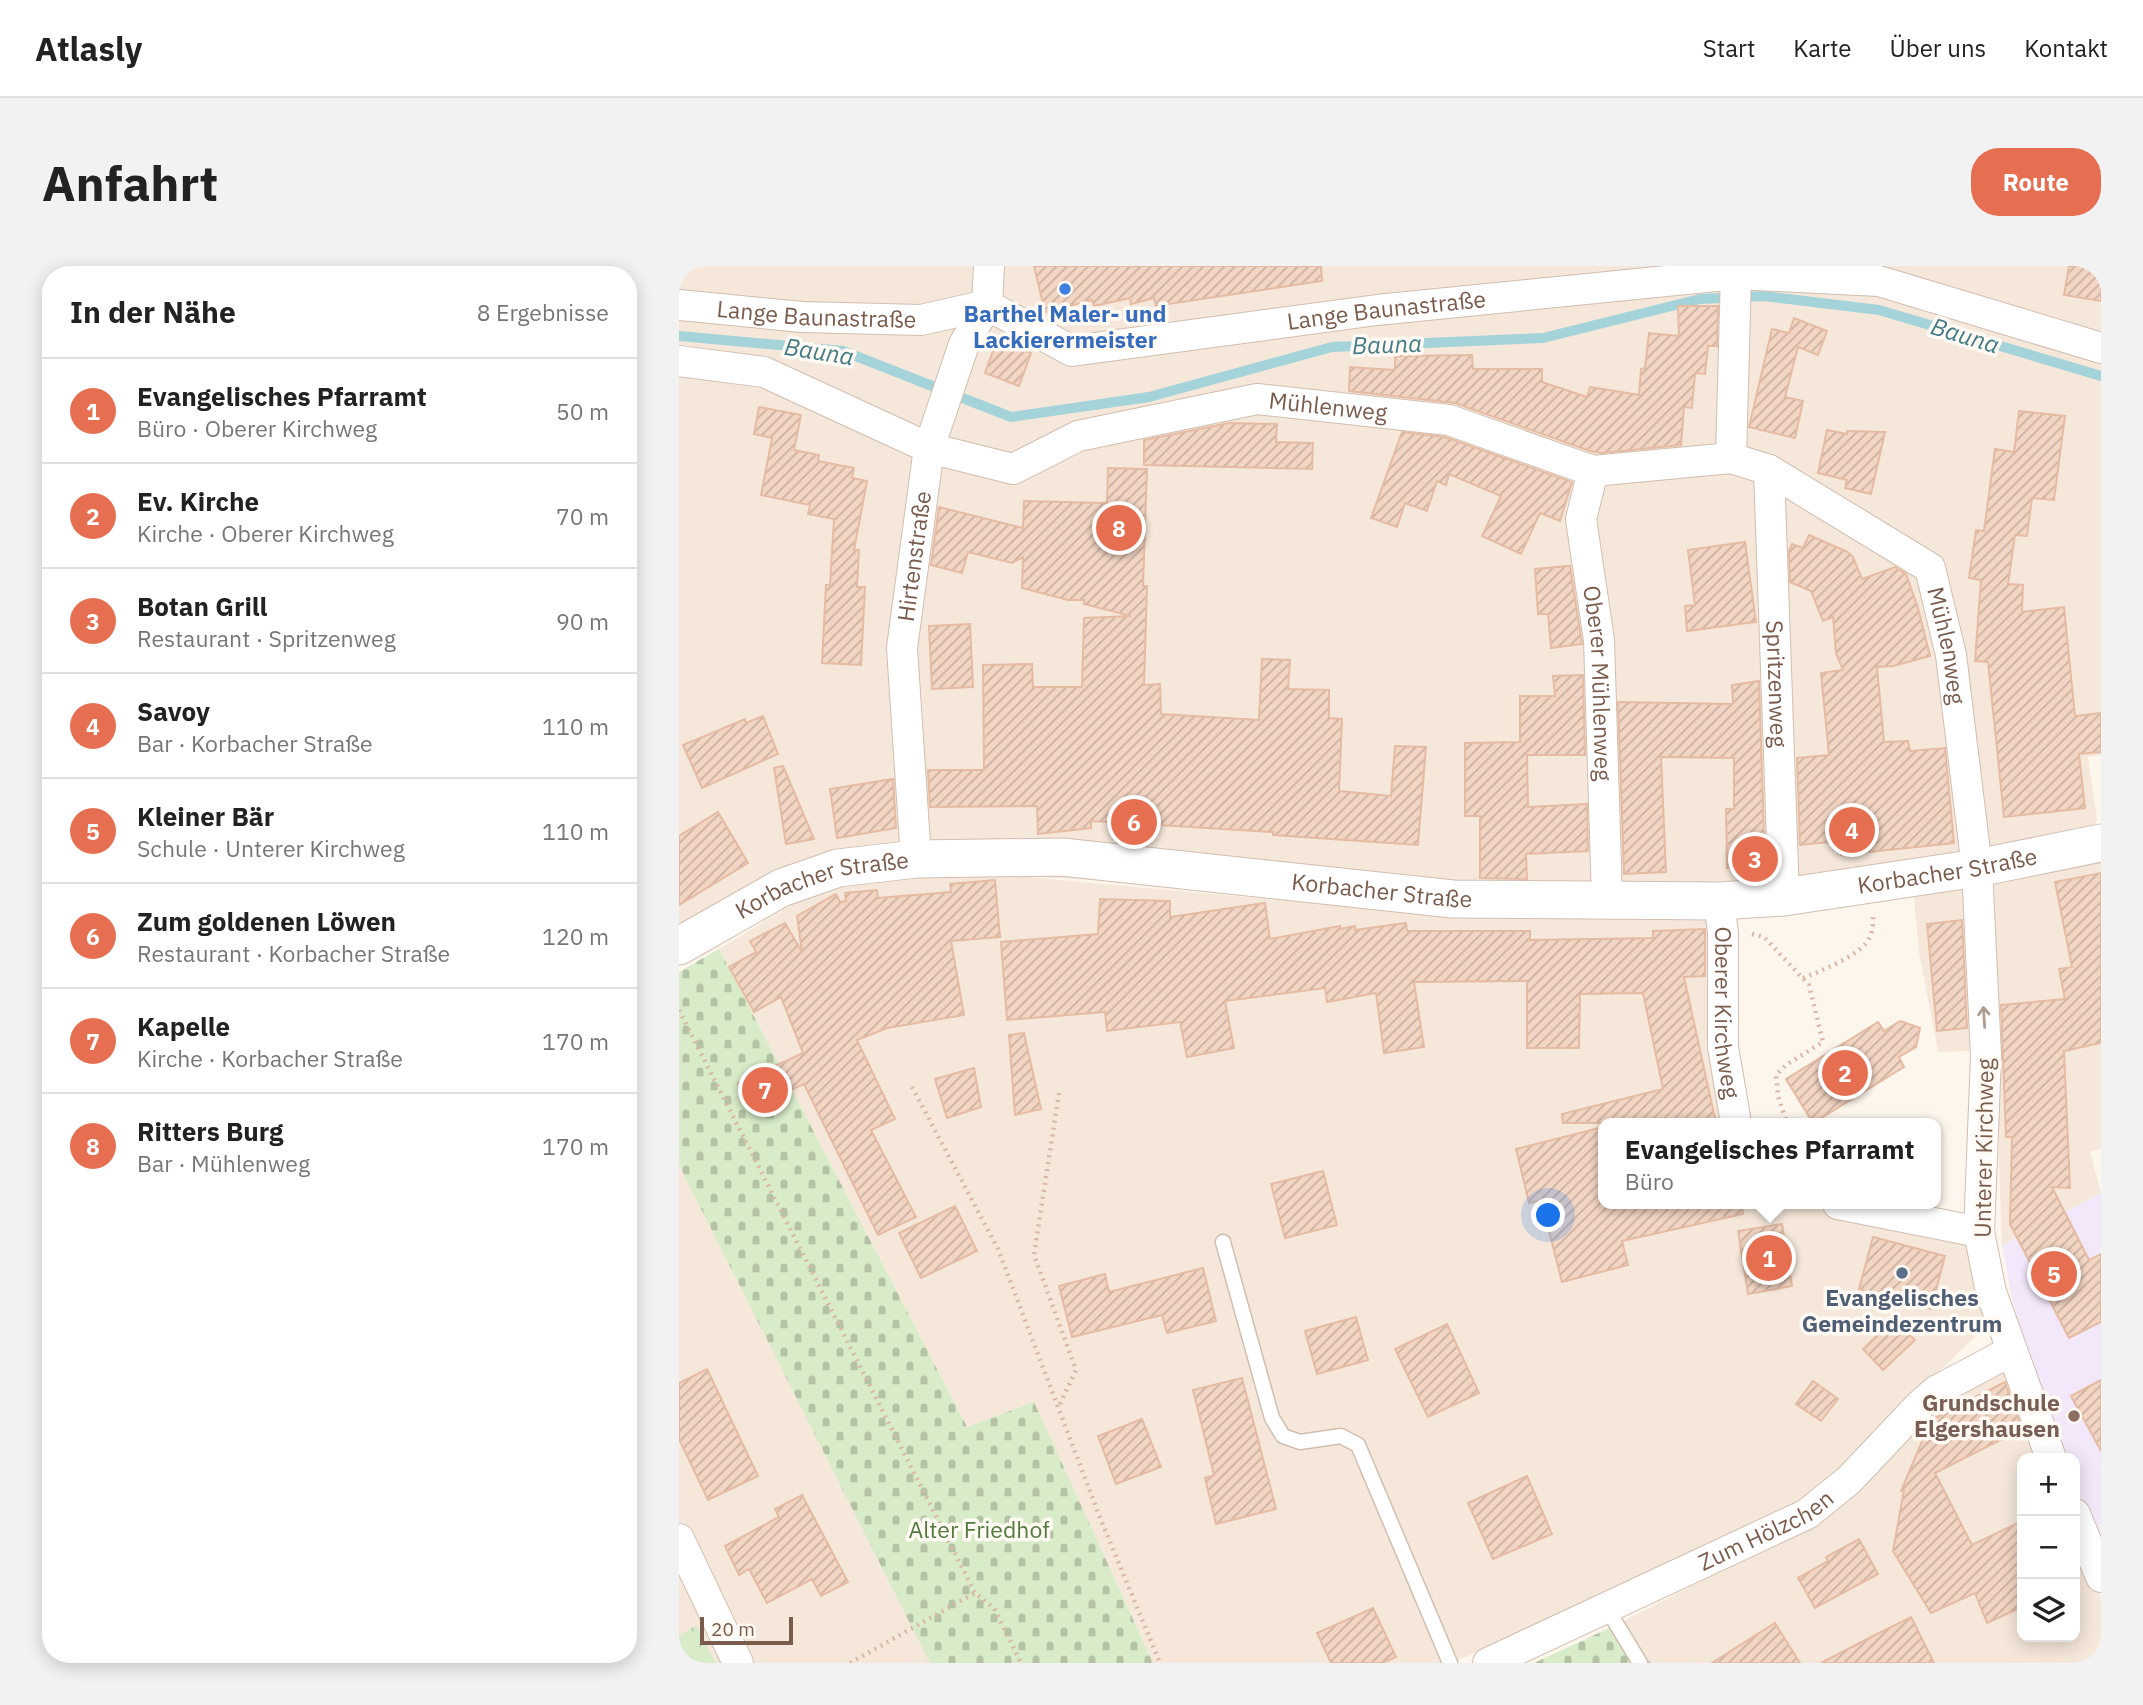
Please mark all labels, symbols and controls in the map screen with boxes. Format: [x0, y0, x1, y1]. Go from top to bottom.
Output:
text: Atlasly [35, 27, 142, 70]
text: Start [1703, 32, 1755, 64]
text: Karte [1793, 32, 1851, 64]
text: Über uns [1889, 32, 1986, 64]
text: Kontakt [2024, 32, 2108, 64]
button: Route [1971, 148, 2101, 216]
text: Anfahrt [42, 151, 218, 214]
marker: Barthel Maler- und Lackierermeister [1057, 281, 1073, 297]
street label: Lange Baunastraße [1285, 283, 1487, 336]
text: In der Nähe [70, 292, 236, 331]
street label: Lange Baunastraße [716, 293, 917, 334]
text: 8 Ergebnisse [477, 297, 609, 327]
place label: Barthel Maler- und Lackierermeister [964, 298, 1166, 354]
water label: Bauna [1927, 310, 2003, 361]
water label: Bauna [1351, 327, 1422, 361]
water label: Bauna [782, 330, 856, 372]
text: Evangelisches Pfarramt [137, 379, 427, 413]
street label: Mühlenweg [1267, 384, 1389, 427]
text: 1 [86, 396, 100, 426]
text: 50 m [556, 396, 609, 426]
text: Büro · Oberer Kirchweg [137, 413, 377, 443]
text: Ev. Kirche [137, 484, 259, 518]
street label: Hirtenstraße [890, 489, 937, 623]
text: 2 [86, 501, 100, 531]
text: 70 m [556, 501, 609, 531]
pin: 8 [1096, 502, 1142, 554]
text: Kirche · Oberer Kirchweg [137, 518, 394, 548]
street label: Oberer Mühlenweg [1577, 583, 1619, 782]
street label: Mühlenweg [1921, 584, 1973, 706]
text: Botan Grill [137, 589, 267, 623]
text: 3 [86, 606, 100, 636]
text: 90 m [556, 606, 609, 636]
street label: Spritzenweg [1760, 620, 1795, 748]
text: Restaurant · Spritzenweg [137, 623, 396, 653]
text: Savoy [137, 694, 210, 728]
text: 4 [86, 711, 100, 741]
text: 110 m [542, 711, 609, 741]
text: Bar · Korbacher Straße [137, 728, 373, 758]
pin: 6 [1111, 796, 1157, 848]
text: Kleiner Bär [137, 799, 274, 833]
pin: 4 [1829, 804, 1875, 856]
text: 5 [86, 816, 100, 846]
text: 110 m [542, 816, 609, 846]
text: Schule · Unterer Kirchweg [137, 833, 405, 863]
pin: 3 [1732, 833, 1778, 885]
street label: Korbacher Straße [1855, 840, 2040, 900]
street label: Korbacher Straße [729, 844, 910, 925]
street label: Korbacher Straße [1290, 866, 1472, 914]
text: Zum goldenen Löwen [137, 904, 396, 938]
text: 6 [86, 921, 100, 951]
text: 120 m [542, 921, 609, 951]
street label: Oberer Kirchweg [1709, 926, 1748, 1101]
text: Restaurant · Korbacher Straße [137, 938, 450, 968]
one-way arrow [1977, 1006, 1990, 1029]
text: Kapelle [137, 1009, 230, 1043]
text: 7 [86, 1026, 100, 1056]
text: 170 m [542, 1026, 609, 1056]
text: Kirche · Korbacher Straße [137, 1043, 403, 1073]
pin: 2 [1822, 1047, 1868, 1099]
street label: Unterer Kirchweg [1966, 1058, 2000, 1238]
pin: 7 [742, 1064, 788, 1116]
text: Ritters Burg [137, 1114, 283, 1148]
popup [1598, 1118, 1941, 1209]
text: 8 [86, 1131, 100, 1161]
text: 170 m [542, 1131, 609, 1161]
text: Evangelisches Pfarramt [1625, 1132, 1914, 1166]
text: Bar · Mühlenweg [137, 1148, 310, 1178]
text: Büro [1625, 1166, 1674, 1196]
your location [1531, 1198, 1565, 1232]
pin: 1 [1746, 1232, 1792, 1284]
pin: 5 [2031, 1248, 2077, 1300]
marker: Evangelisches Gemeindezentrum [1894, 1265, 1910, 1281]
place label: Evangelisches Gemeindezentrum [1802, 1282, 2002, 1338]
place label: Grundschule Elgershausen [1914, 1387, 2060, 1443]
marker: Grundschule Elgershausen [2066, 1408, 2082, 1424]
map controls [2017, 1453, 2080, 1642]
button: + [2017, 1453, 2080, 1516]
street label: Zum Hölzchen [1693, 1483, 1839, 1577]
park label: Alter Friedhof [908, 1514, 1050, 1544]
button: − [2017, 1516, 2080, 1579]
button: layers [2017, 1579, 2080, 1642]
scale bar [700, 1614, 793, 1646]
text: 20 m [711, 1617, 755, 1641]

